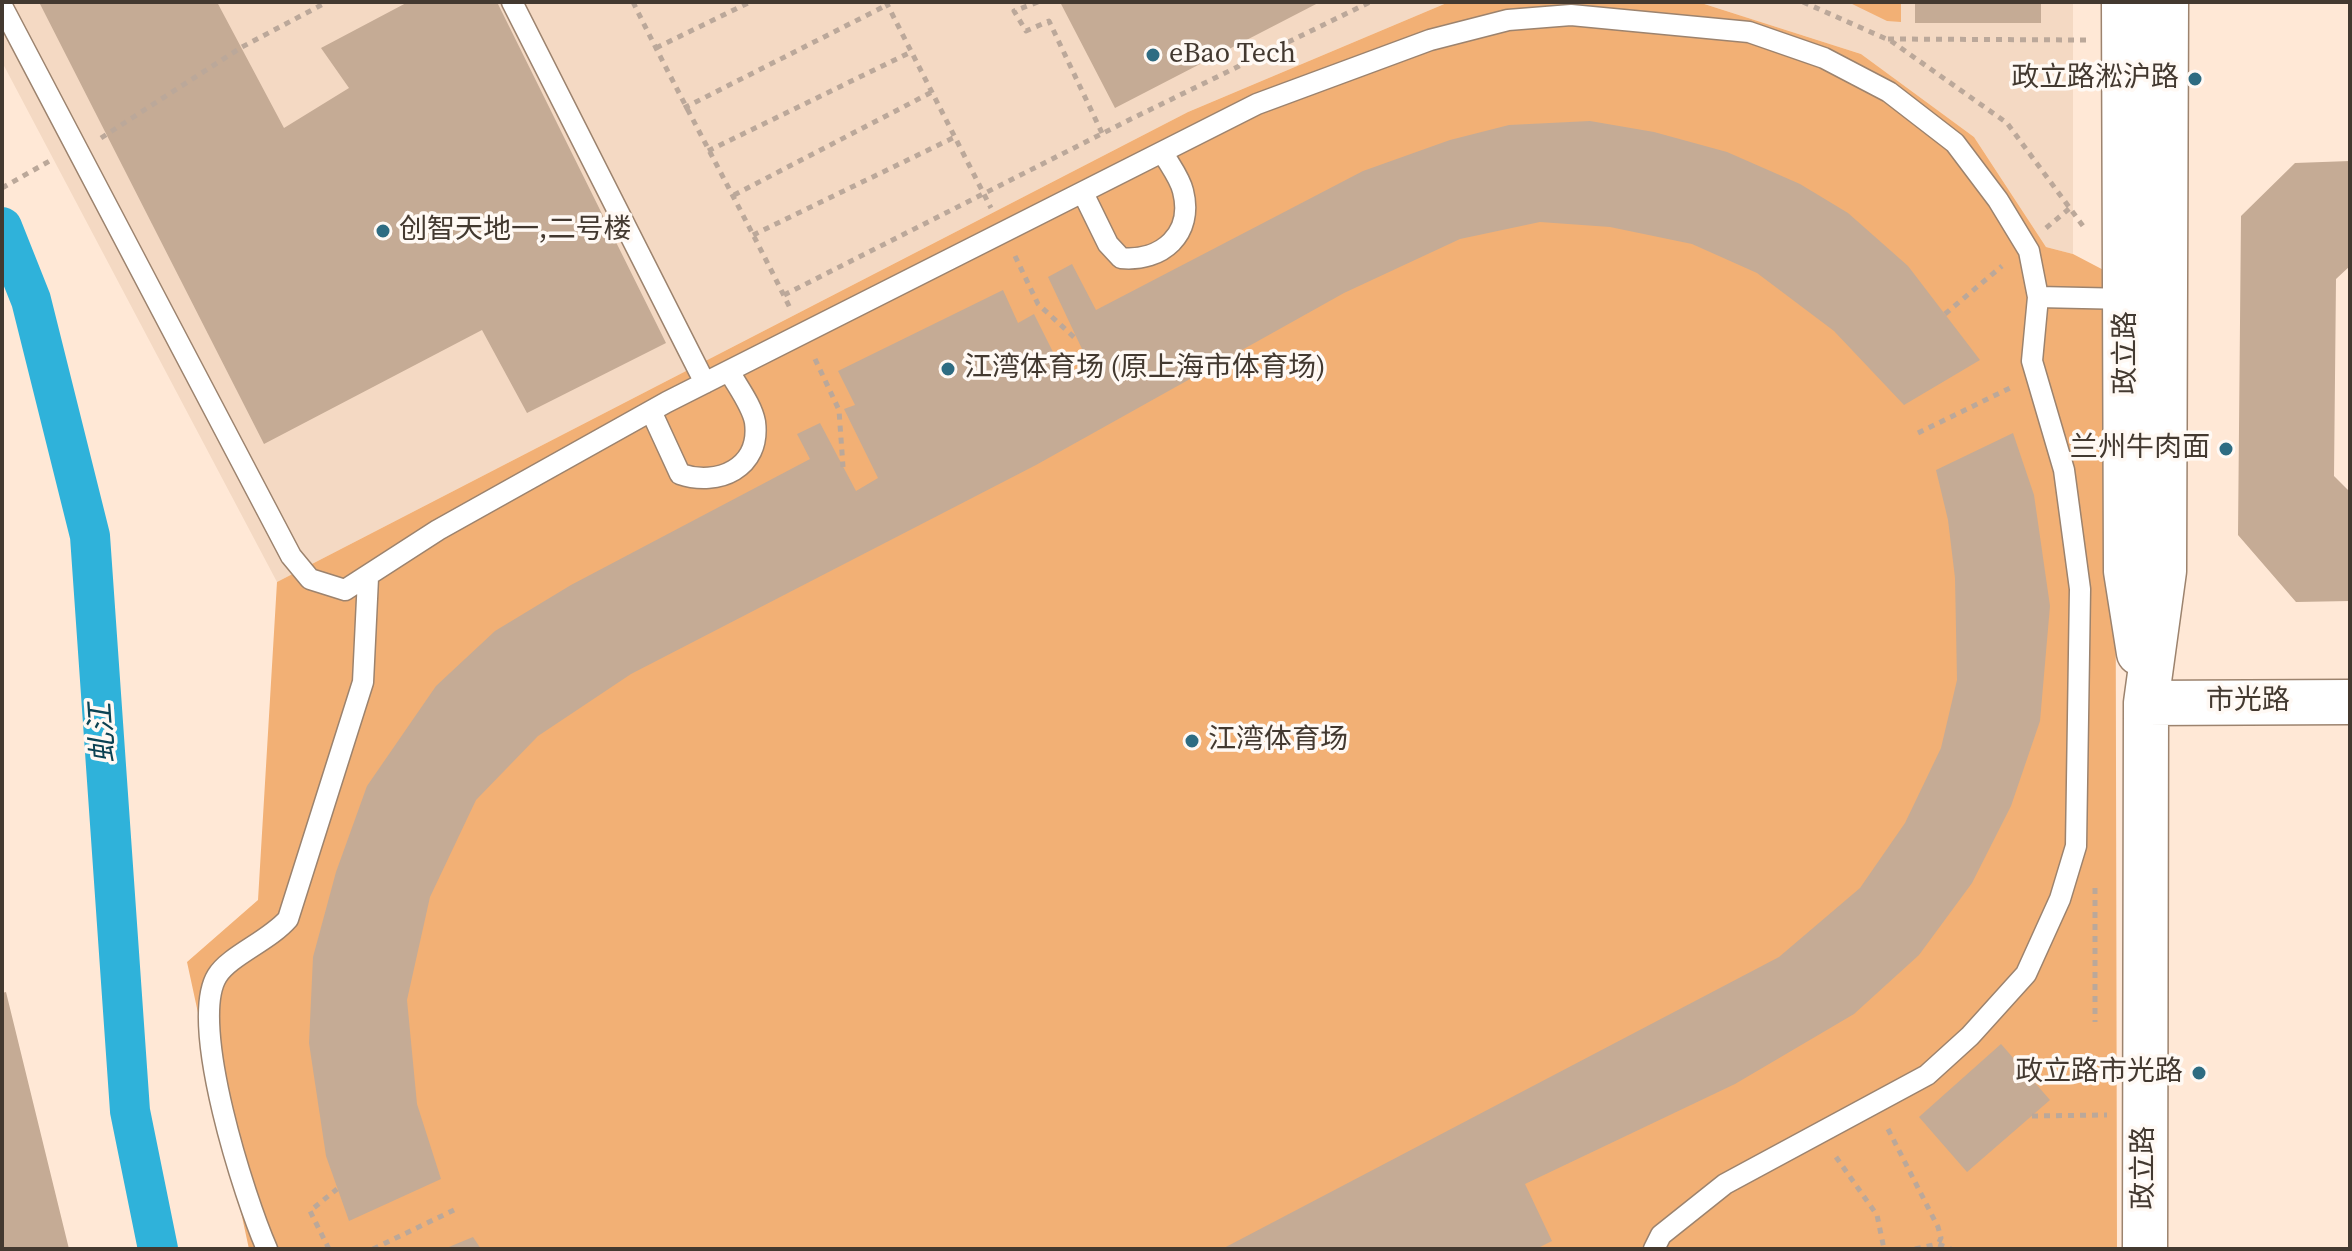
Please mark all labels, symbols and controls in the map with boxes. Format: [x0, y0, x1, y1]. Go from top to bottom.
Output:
place label: eBao Tech [1169, 38, 1296, 72]
marker: eBao Tech [1144, 46, 1162, 64]
place label: 政立路淞沪路 [2011, 62, 2179, 96]
marker: 政立路淞沪路 [2186, 70, 2204, 88]
place label: 创智天地一,二号楼 [399, 214, 631, 248]
marker: 创智天地一,二号楼 [374, 222, 392, 240]
street label: 政立路 [2110, 311, 2144, 395]
place label: 江湾体育场 (原上海市体育场) [964, 352, 1326, 386]
marker: 江湾体育场 (原上海市体育场) [939, 360, 957, 378]
place label: 兰州牛肉面 [2070, 432, 2210, 466]
marker: 兰州牛肉面 [2217, 440, 2235, 458]
street label: 市光路 [2206, 685, 2290, 719]
water label: 虬江 [84, 702, 124, 764]
place label: 江湾体育场 [1208, 724, 1348, 758]
marker: 江湾体育场 [1183, 732, 1201, 750]
place label: 政立路市光路 [2015, 1056, 2183, 1090]
marker: 政立路市光路 [2190, 1064, 2208, 1082]
street label: 政立路 [2128, 1126, 2162, 1210]

